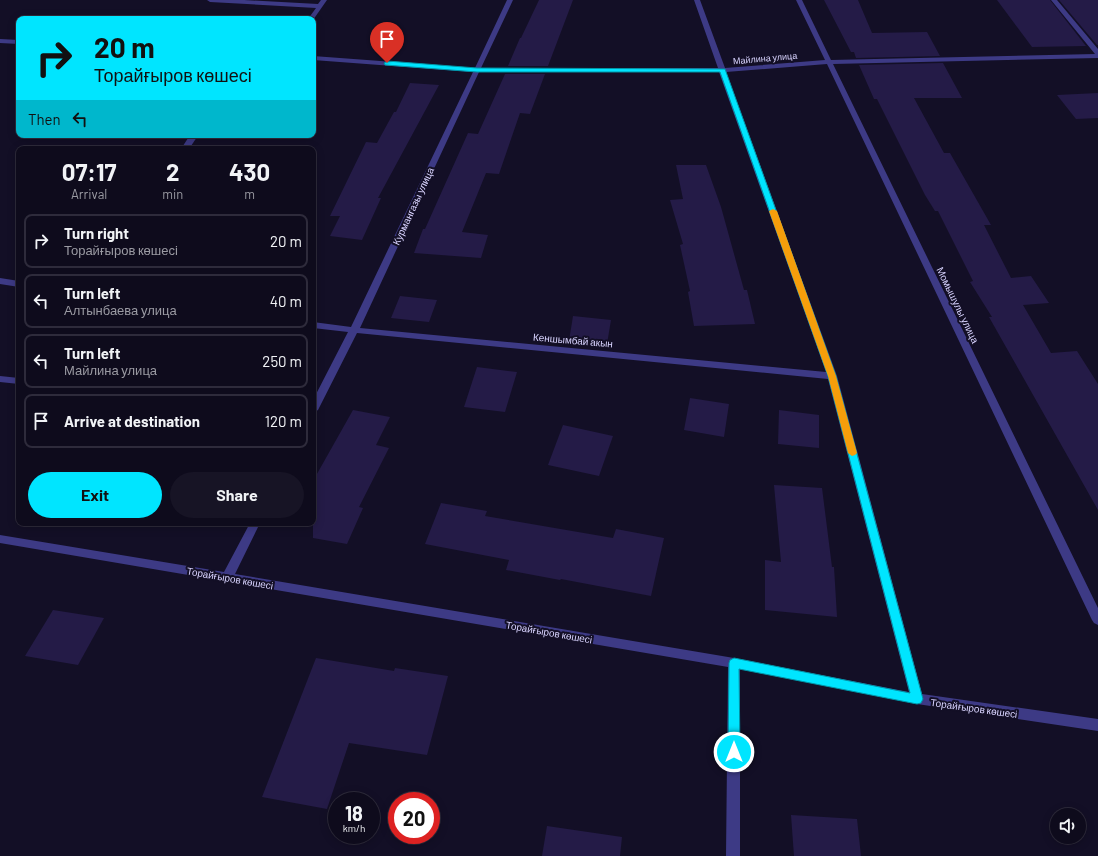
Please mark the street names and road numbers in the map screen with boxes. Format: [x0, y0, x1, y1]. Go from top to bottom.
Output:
street label: Майлина улица [732, 50, 798, 66]
street label: Курмангазы улица [390, 165, 436, 247]
street label: Момышулы улица [934, 265, 982, 345]
street label: Кеншымбай акын [533, 331, 613, 349]
street label: Торайғыров көшесі [186, 564, 274, 592]
street label: Торайғыров көшесі [505, 618, 593, 646]
street label: Торайғыров көшесі [930, 696, 1018, 720]

